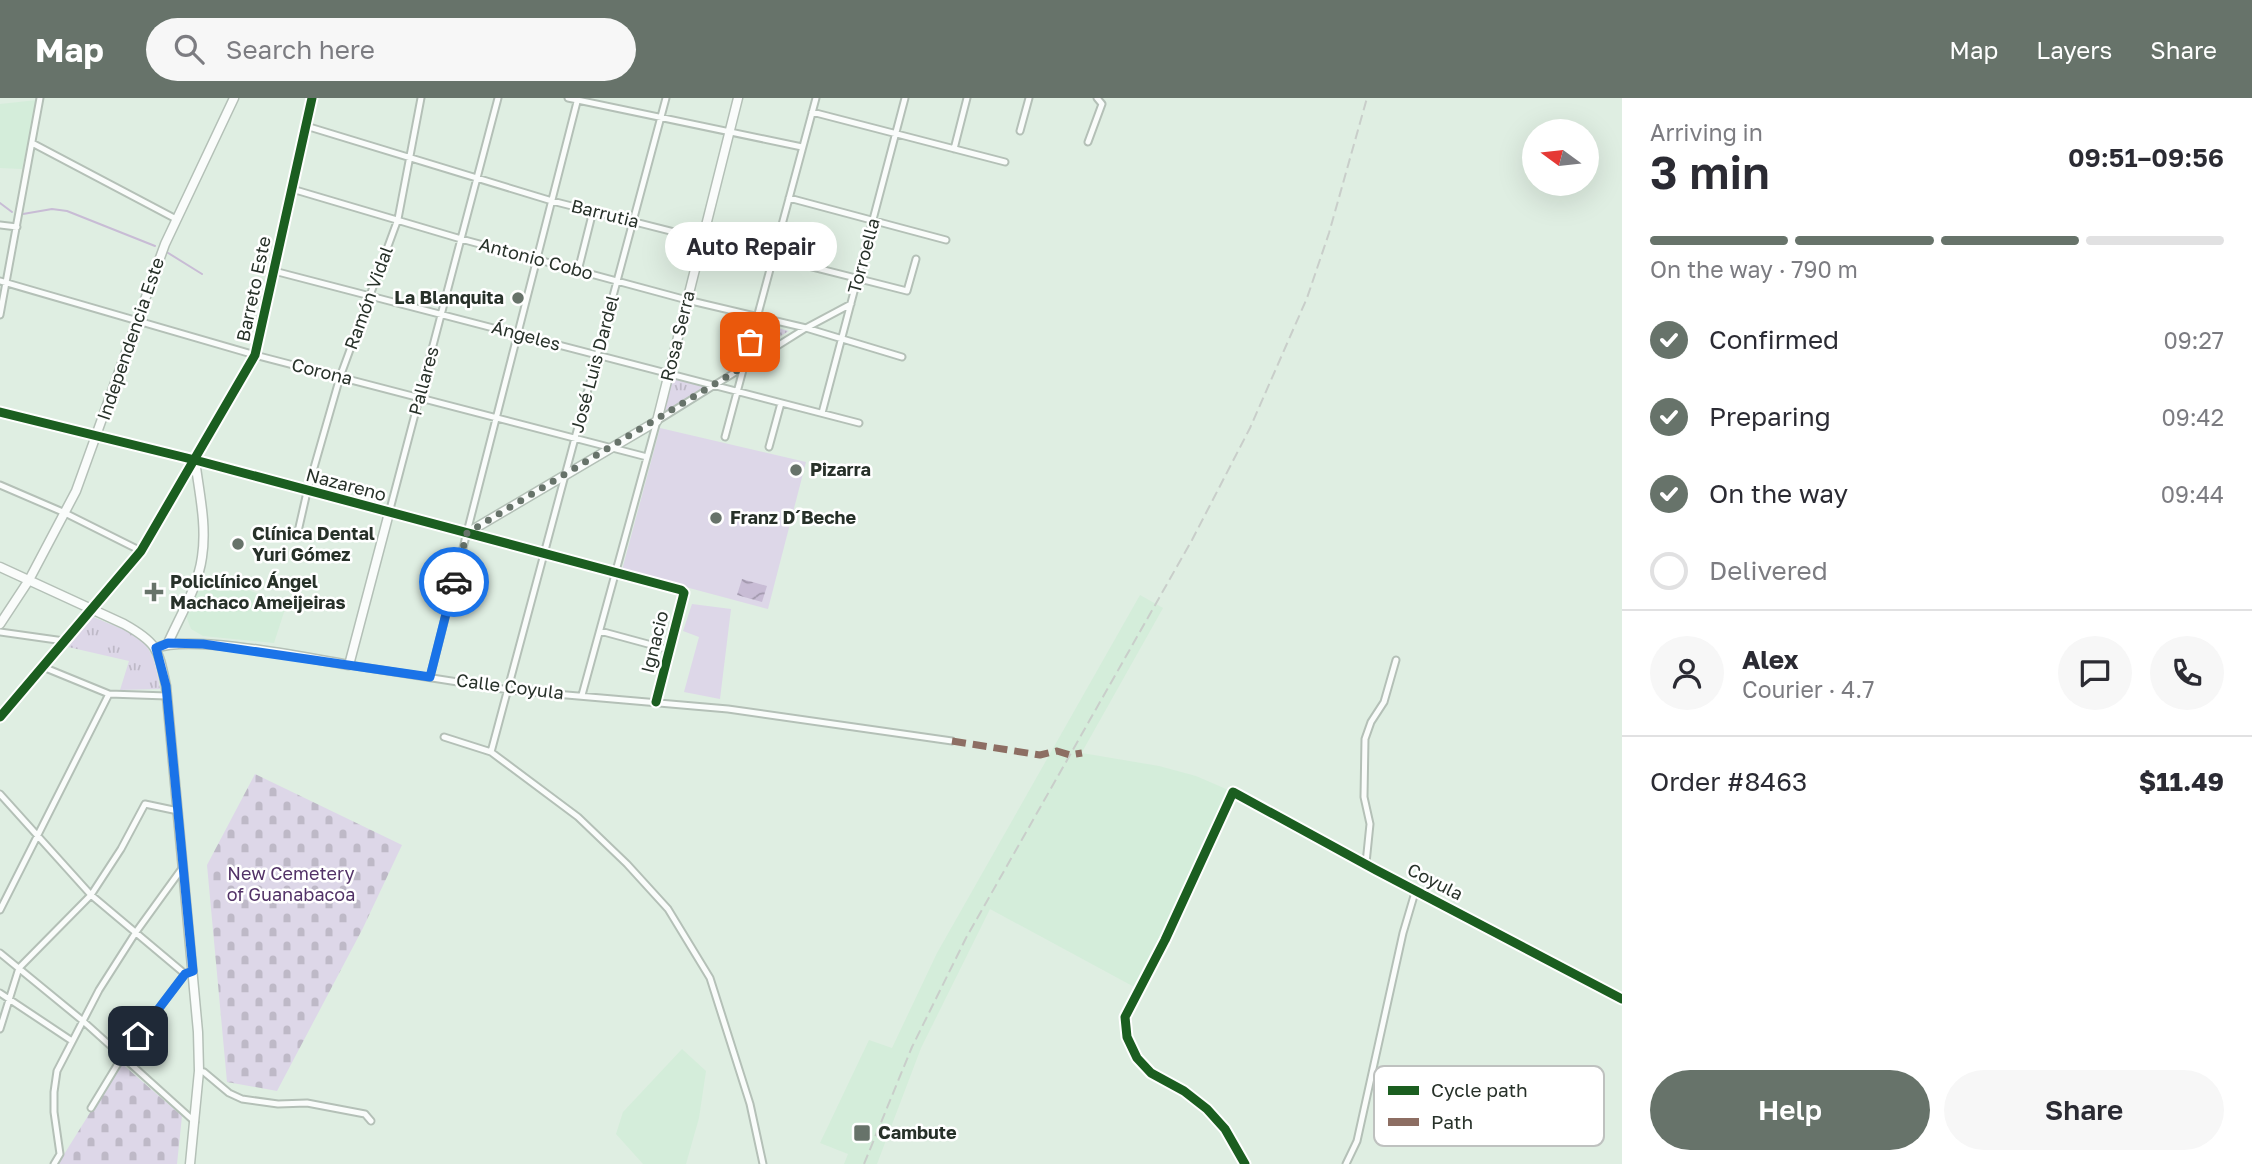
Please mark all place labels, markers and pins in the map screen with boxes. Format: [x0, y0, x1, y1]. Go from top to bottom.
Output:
callout: Auto Repair [664, 223, 836, 272]
place label: La Blanquita [394, 286, 504, 308]
marker: La Blanquita [510, 290, 526, 306]
pin [720, 312, 780, 372]
place label: Pizarra [810, 458, 871, 480]
marker: Pizarra [788, 462, 804, 478]
place label: Franz D´Beche [730, 506, 856, 528]
marker: Franz D´Beche [708, 510, 724, 526]
place label: Clínica Dental Yuri Gómez [252, 522, 375, 565]
marker: Clínica Dental Yuri Gómez [230, 536, 246, 552]
place label: Policlínico Ángel Machaco Ameijeiras [170, 570, 346, 613]
marker: Policlínico Ángel Machaco Ameijeiras [144, 582, 164, 602]
pin [108, 1006, 168, 1066]
place label: Cambute [878, 1121, 957, 1143]
marker: Cambute [852, 1123, 872, 1143]

